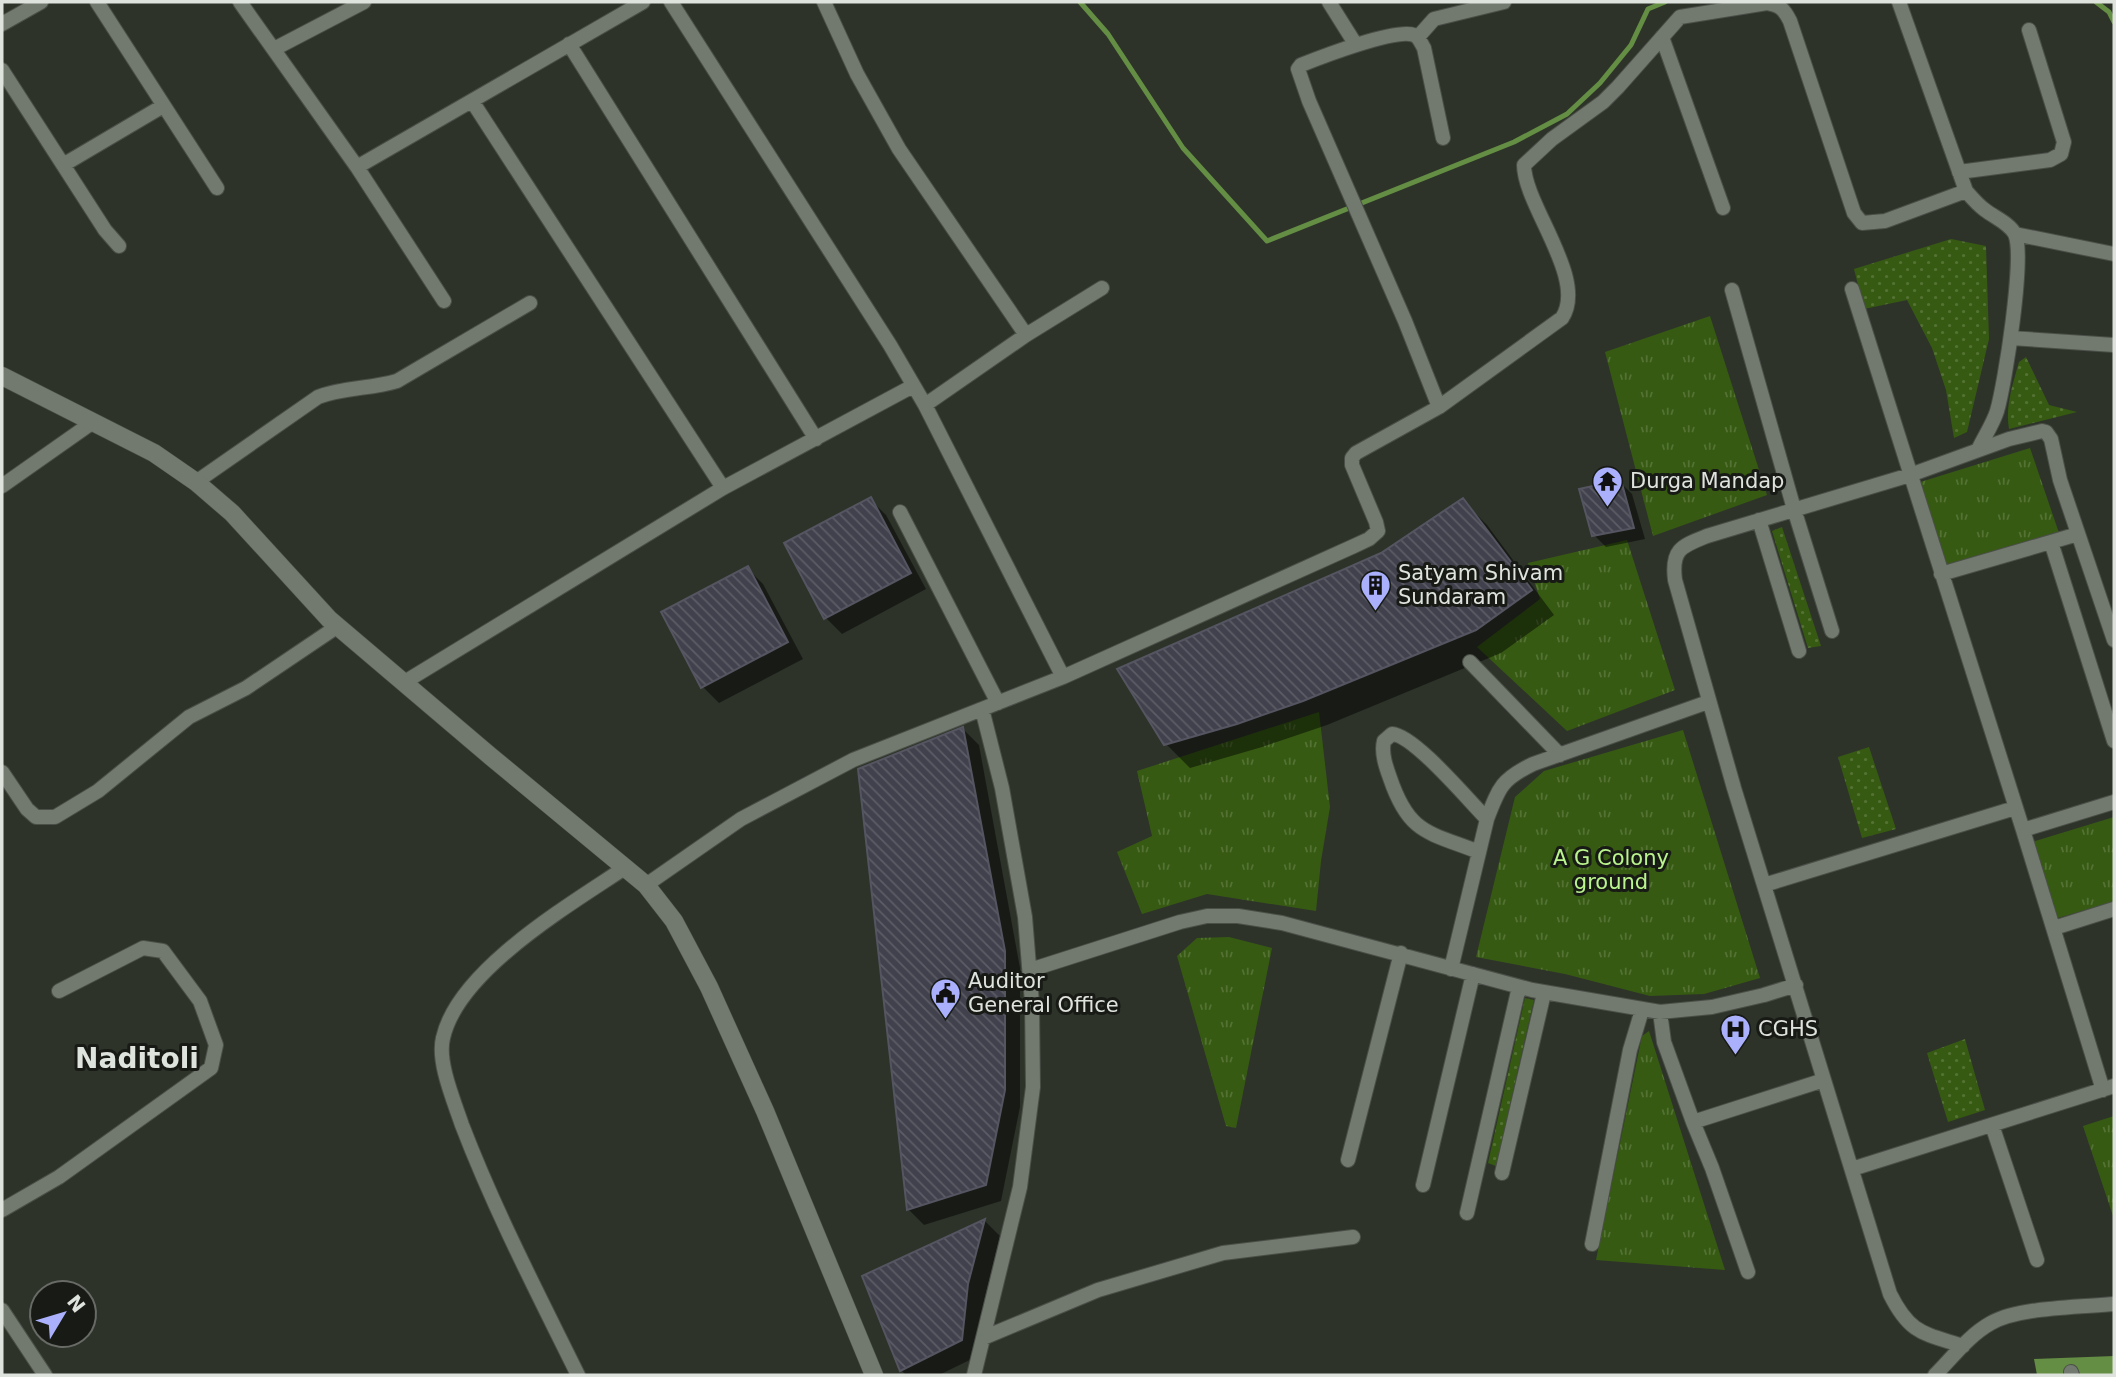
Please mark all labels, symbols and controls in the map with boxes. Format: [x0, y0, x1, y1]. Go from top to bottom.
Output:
temple icon: Durga Mandap [1590, 464, 1624, 508]
place label: Durga Mandap [1630, 469, 1784, 493]
place label: Satyam Shivam Sundaram [1398, 561, 1563, 609]
building icon: Satyam Shivam Sundaram [1358, 568, 1392, 612]
park label: A G Colony ground [1553, 846, 1669, 894]
place label: Auditor General Office [968, 969, 1119, 1017]
public building icon: Auditor General Office [928, 976, 962, 1020]
hospital icon: CGHS [1718, 1012, 1752, 1056]
place label: CGHS [1758, 1017, 1818, 1041]
district label: Naditoli [75, 1042, 199, 1075]
north arrow [28, 1279, 98, 1349]
text: N [63, 1290, 90, 1317]

